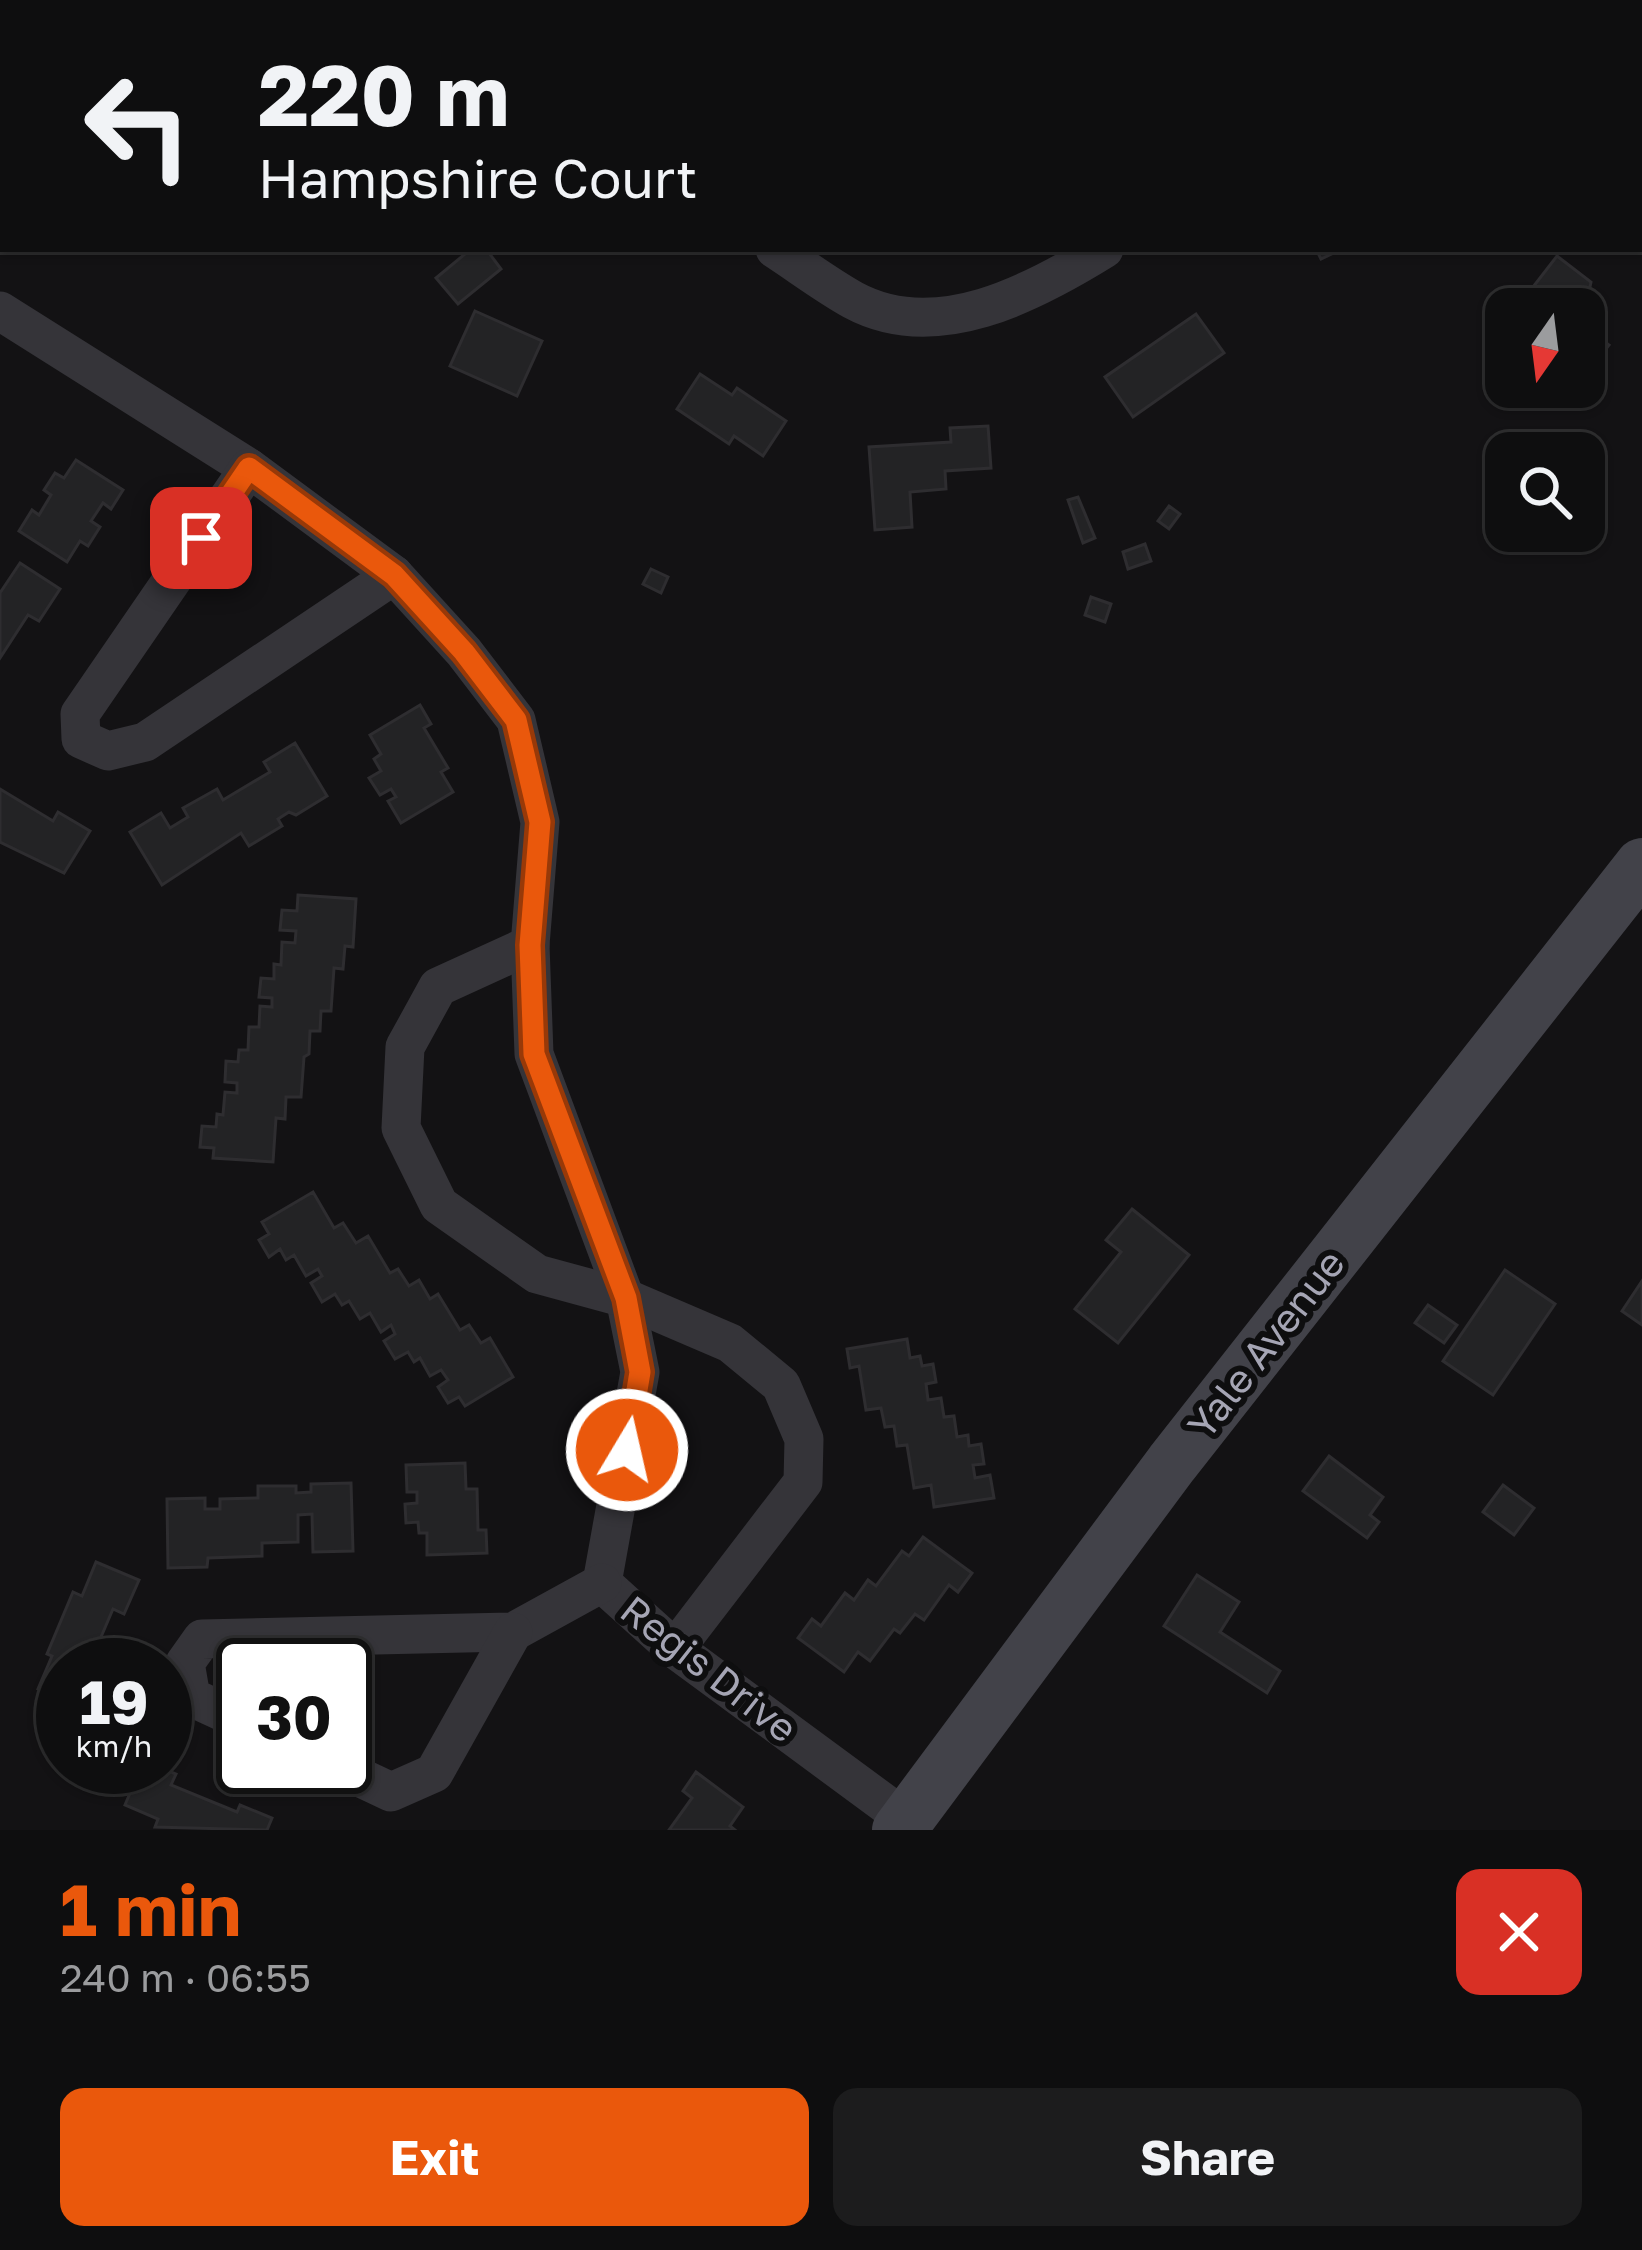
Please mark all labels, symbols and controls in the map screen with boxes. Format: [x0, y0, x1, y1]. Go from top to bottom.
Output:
text: 220 m [258, 44, 510, 144]
icon: left [60, 48, 216, 204]
text: Hampshire Court [258, 145, 698, 210]
north arrow [1485, 288, 1605, 408]
map controls [1485, 288, 1605, 552]
button: search [1485, 432, 1605, 552]
pin [150, 487, 252, 589]
icon: arrive [168, 505, 234, 571]
street label: Yale Avenue [1178, 1240, 1354, 1447]
position arrow [564, 1387, 690, 1513]
street label: Regis Drive [612, 1585, 807, 1752]
speed limit sign: 30 [216, 1638, 372, 1794]
text: 19 [79, 1665, 148, 1737]
text: km/h [76, 1728, 152, 1764]
text: 1 min [60, 1865, 241, 1952]
button: close [1456, 1869, 1582, 1995]
text: 240 m · 06:55 [60, 1954, 311, 2001]
button: Exit [60, 2088, 809, 2226]
button: Share [833, 2088, 1582, 2226]

